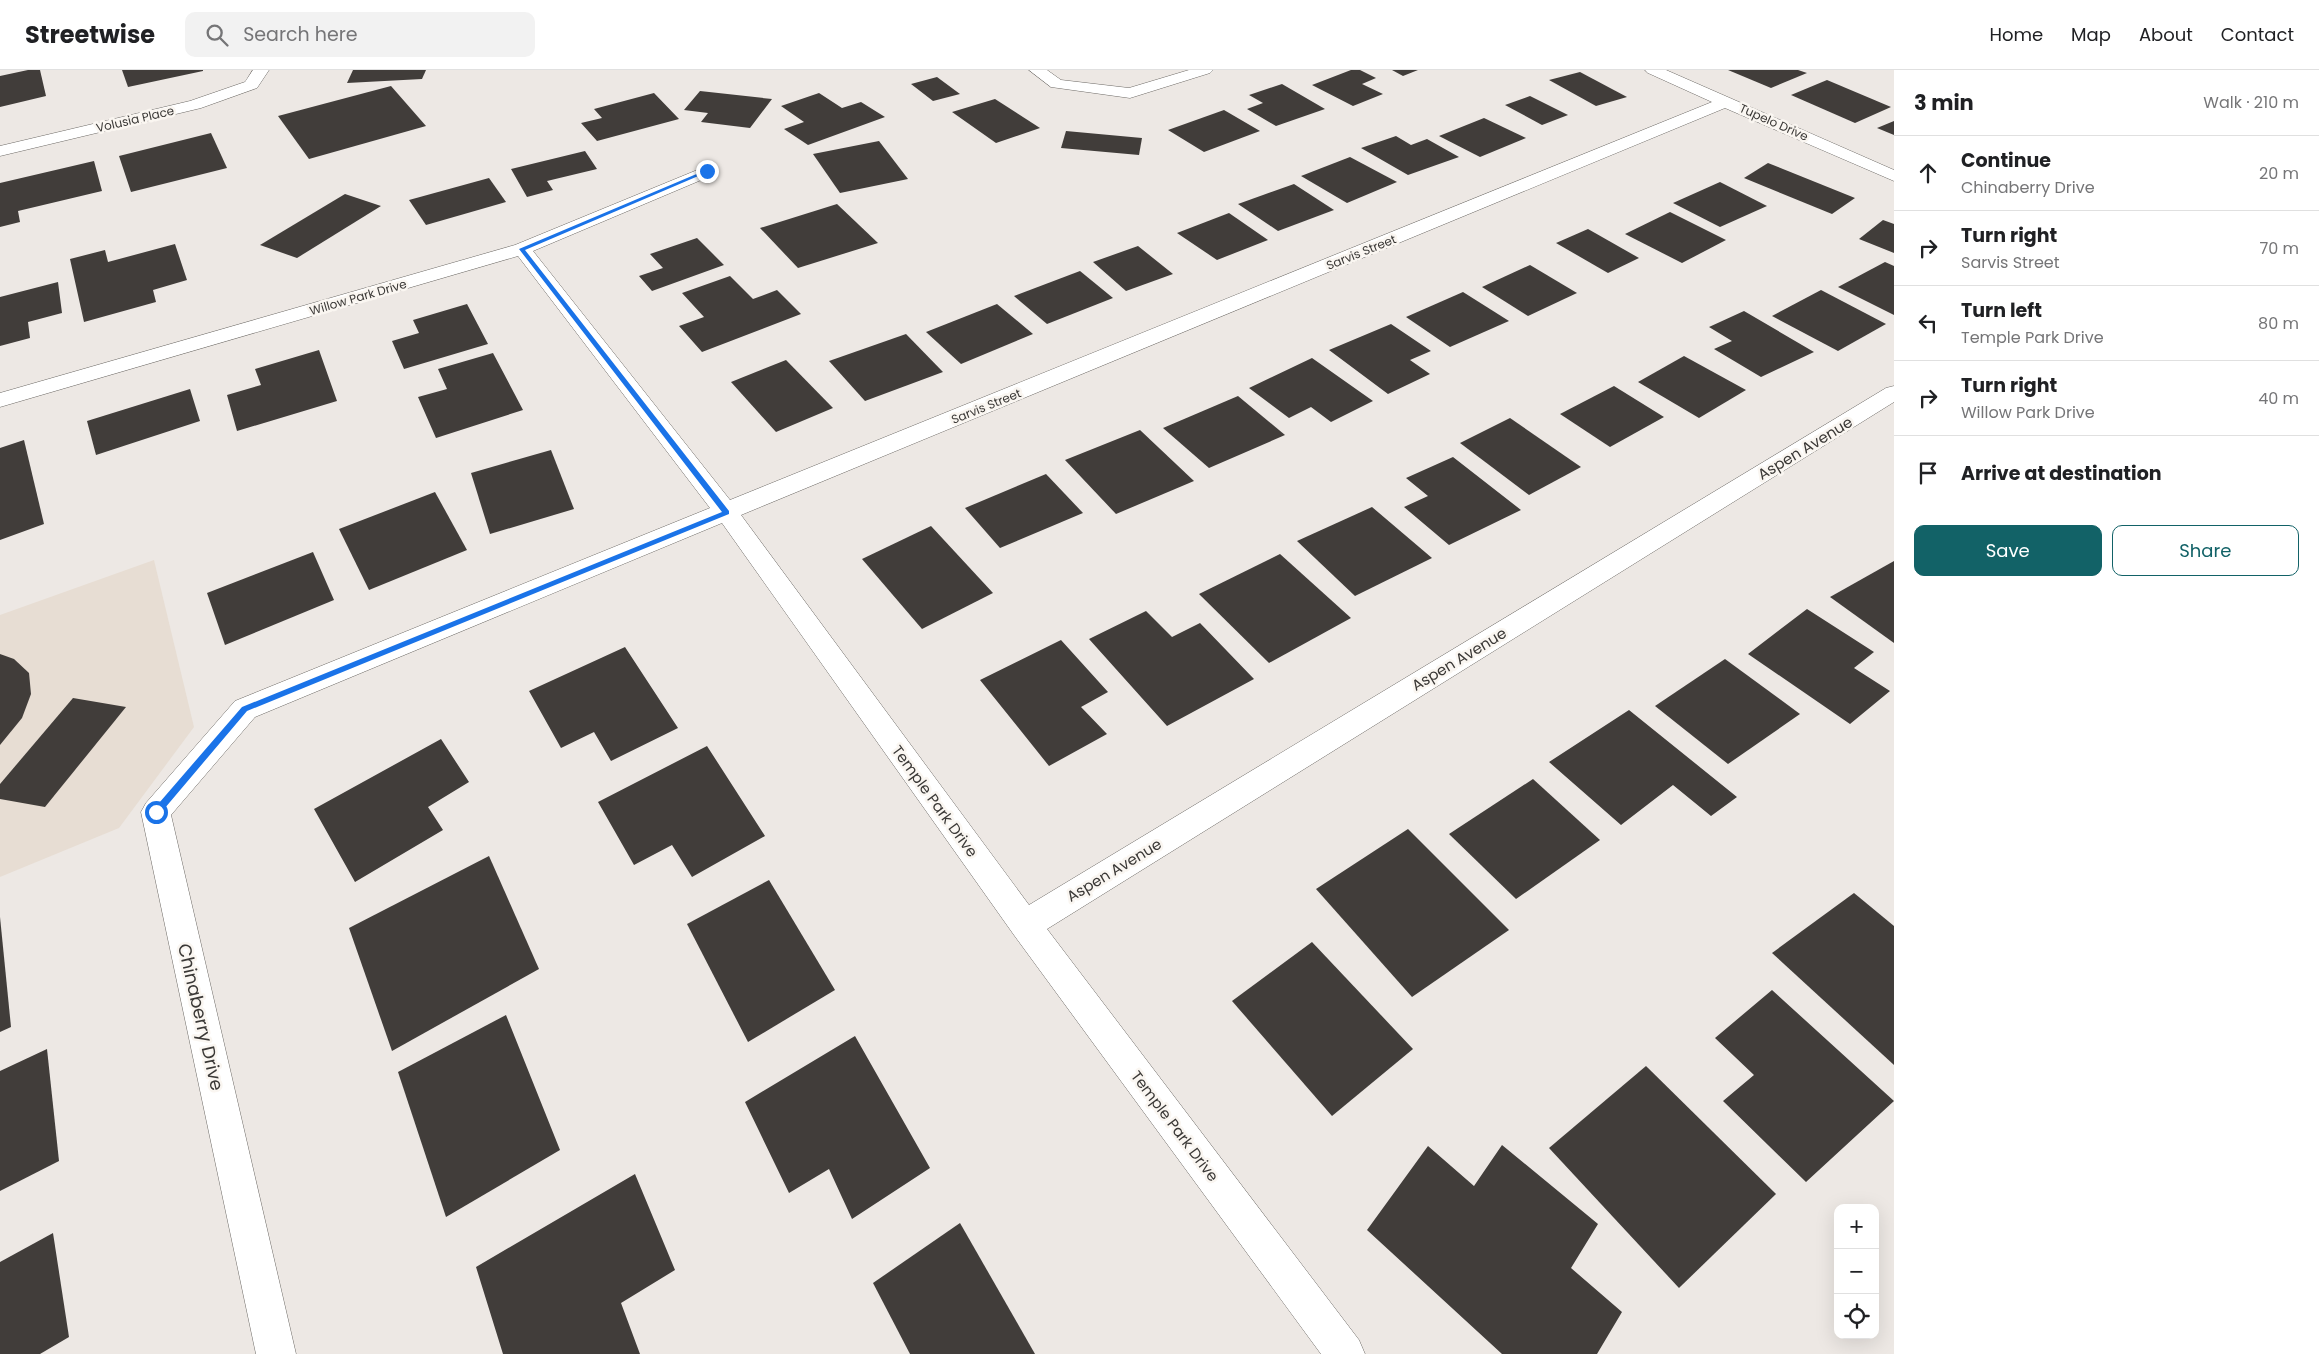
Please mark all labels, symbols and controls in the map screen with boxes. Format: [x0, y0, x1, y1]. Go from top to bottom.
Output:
search box [185, 12, 535, 57]
text: Streetwise [25, 18, 155, 51]
icon: search [203, 21, 231, 49]
text: Search here [243, 21, 358, 48]
text: Home [1989, 22, 2043, 47]
text: Map [2071, 22, 2111, 47]
text: About [2139, 22, 2193, 47]
text: Contact [2221, 22, 2294, 47]
text: 3 min [1914, 88, 1974, 117]
text: Walk · 210 m [2203, 91, 2299, 114]
street label: Tupelo Drive [1737, 99, 1811, 145]
street label: Volusia Place [94, 102, 176, 136]
text: Continue [1961, 147, 2051, 174]
icon: ahead [1914, 159, 1942, 187]
route end [696, 160, 719, 183]
text: 20 m [2259, 162, 2299, 185]
text: Chinaberry Drive [1961, 176, 2095, 199]
text: Turn right [1961, 222, 2057, 249]
street label: Sarvis Street [1324, 230, 1398, 274]
icon: right [1914, 234, 1942, 262]
text: 70 m [2259, 237, 2299, 260]
text: Sarvis Street [1961, 251, 2060, 274]
street label: Willow Park Drive [307, 275, 409, 319]
text: Turn left [1961, 297, 2042, 324]
icon: left [1914, 309, 1942, 337]
text: 80 m [2258, 312, 2299, 335]
text: Temple Park Drive [1961, 326, 2104, 349]
text: Turn right [1961, 372, 2057, 399]
street label: Sarvis Street [949, 384, 1023, 428]
icon: right [1914, 384, 1942, 412]
text: 40 m [2258, 387, 2299, 410]
text: Willow Park Drive [1961, 401, 2095, 424]
street label: Aspen Avenue [1754, 411, 1856, 485]
icon: arrive [1914, 459, 1942, 487]
text: Arrive at destination [1961, 460, 2162, 487]
button: Save [1914, 525, 2102, 576]
button: Share [2112, 525, 2299, 576]
street label: Aspen Avenue [1408, 622, 1510, 696]
street label: Temple Park Drive [887, 741, 983, 861]
route start [145, 801, 168, 824]
street label: Aspen Avenue [1063, 833, 1165, 907]
street label: Chinaberry Drive [172, 941, 230, 1093]
street label: Temple Park Drive [1126, 1066, 1224, 1186]
map controls [1834, 1204, 1879, 1339]
button: + [1834, 1204, 1879, 1249]
button: − [1834, 1249, 1879, 1294]
button: locate [1834, 1294, 1879, 1339]

